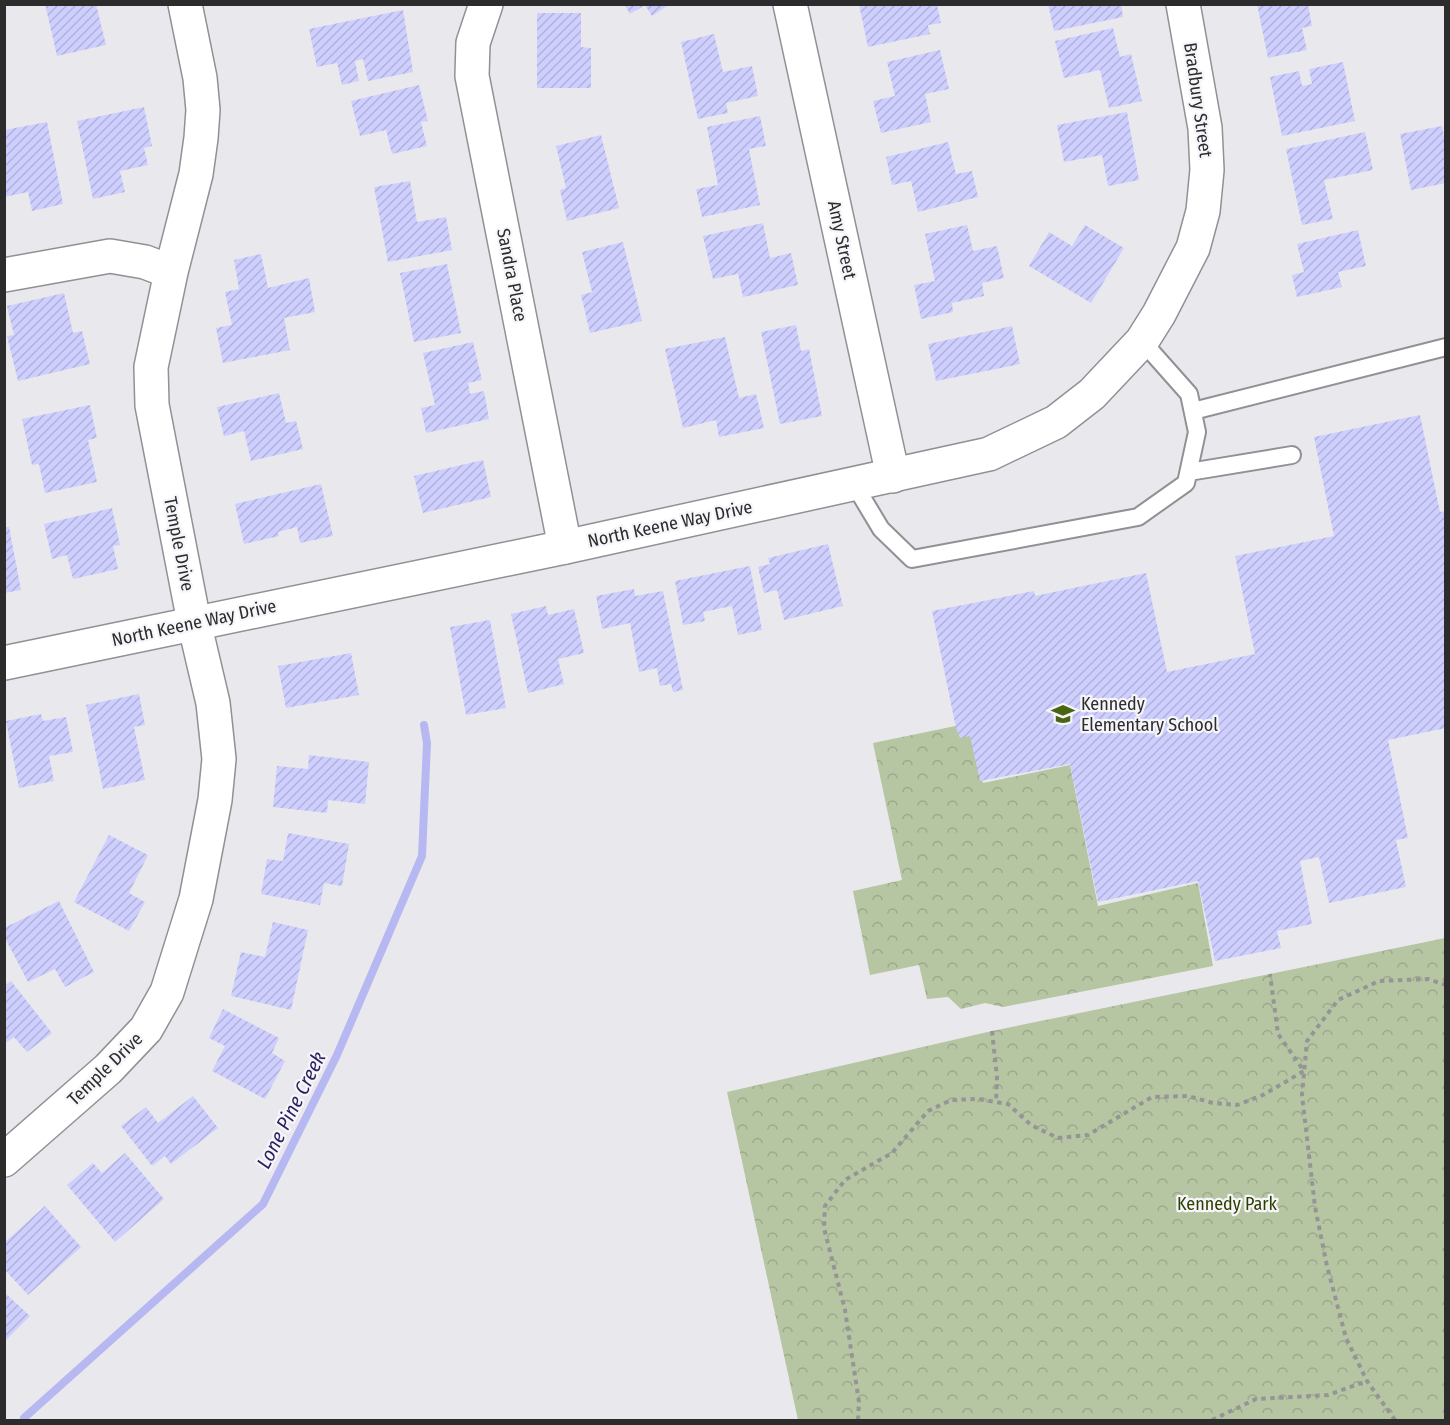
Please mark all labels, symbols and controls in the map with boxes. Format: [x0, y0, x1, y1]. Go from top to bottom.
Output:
street label: Bradbury Street [1179, 41, 1217, 159]
street label: Amy Street [823, 199, 861, 281]
street label: Sandra Place [492, 226, 532, 324]
street label: Temple Drive [159, 495, 199, 593]
street label: North Keene Way Drive [586, 496, 754, 552]
street label: North Keene Way Drive [110, 595, 278, 651]
place label: Kennedy Elementary School [1081, 693, 1218, 736]
school or university icon: Kennedy Elementary School [1050, 701, 1076, 727]
street label: Temple Drive [63, 1028, 147, 1110]
water label: Lone Pine Creek [251, 1047, 331, 1173]
park label: Kennedy Park [1177, 1193, 1278, 1215]

